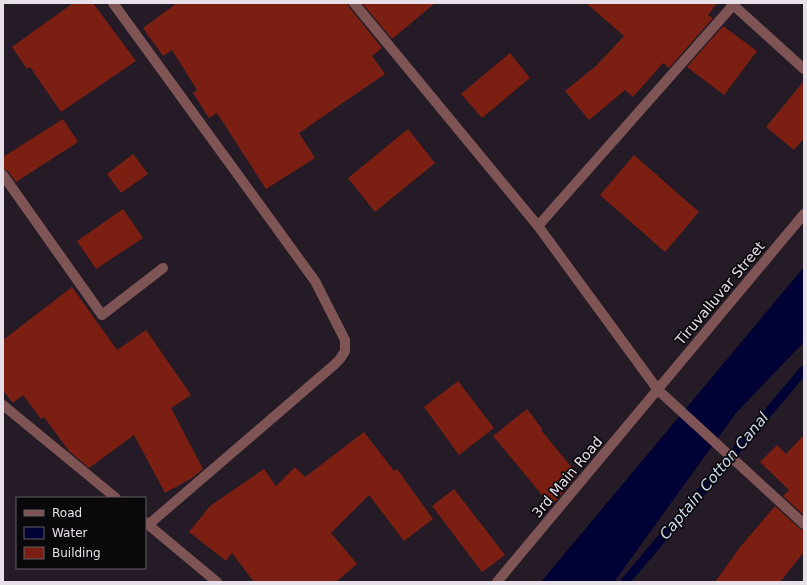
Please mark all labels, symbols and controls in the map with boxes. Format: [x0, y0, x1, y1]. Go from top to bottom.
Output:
street label: Tiruvalluvar Street [672, 238, 768, 349]
water label: Captain Cotton Canal [656, 408, 773, 543]
street label: 3rd Main Road [528, 433, 606, 521]
legend [16, 497, 146, 569]
text: Road [52, 506, 82, 520]
text: Water [52, 526, 88, 540]
text: Building [52, 546, 101, 560]

